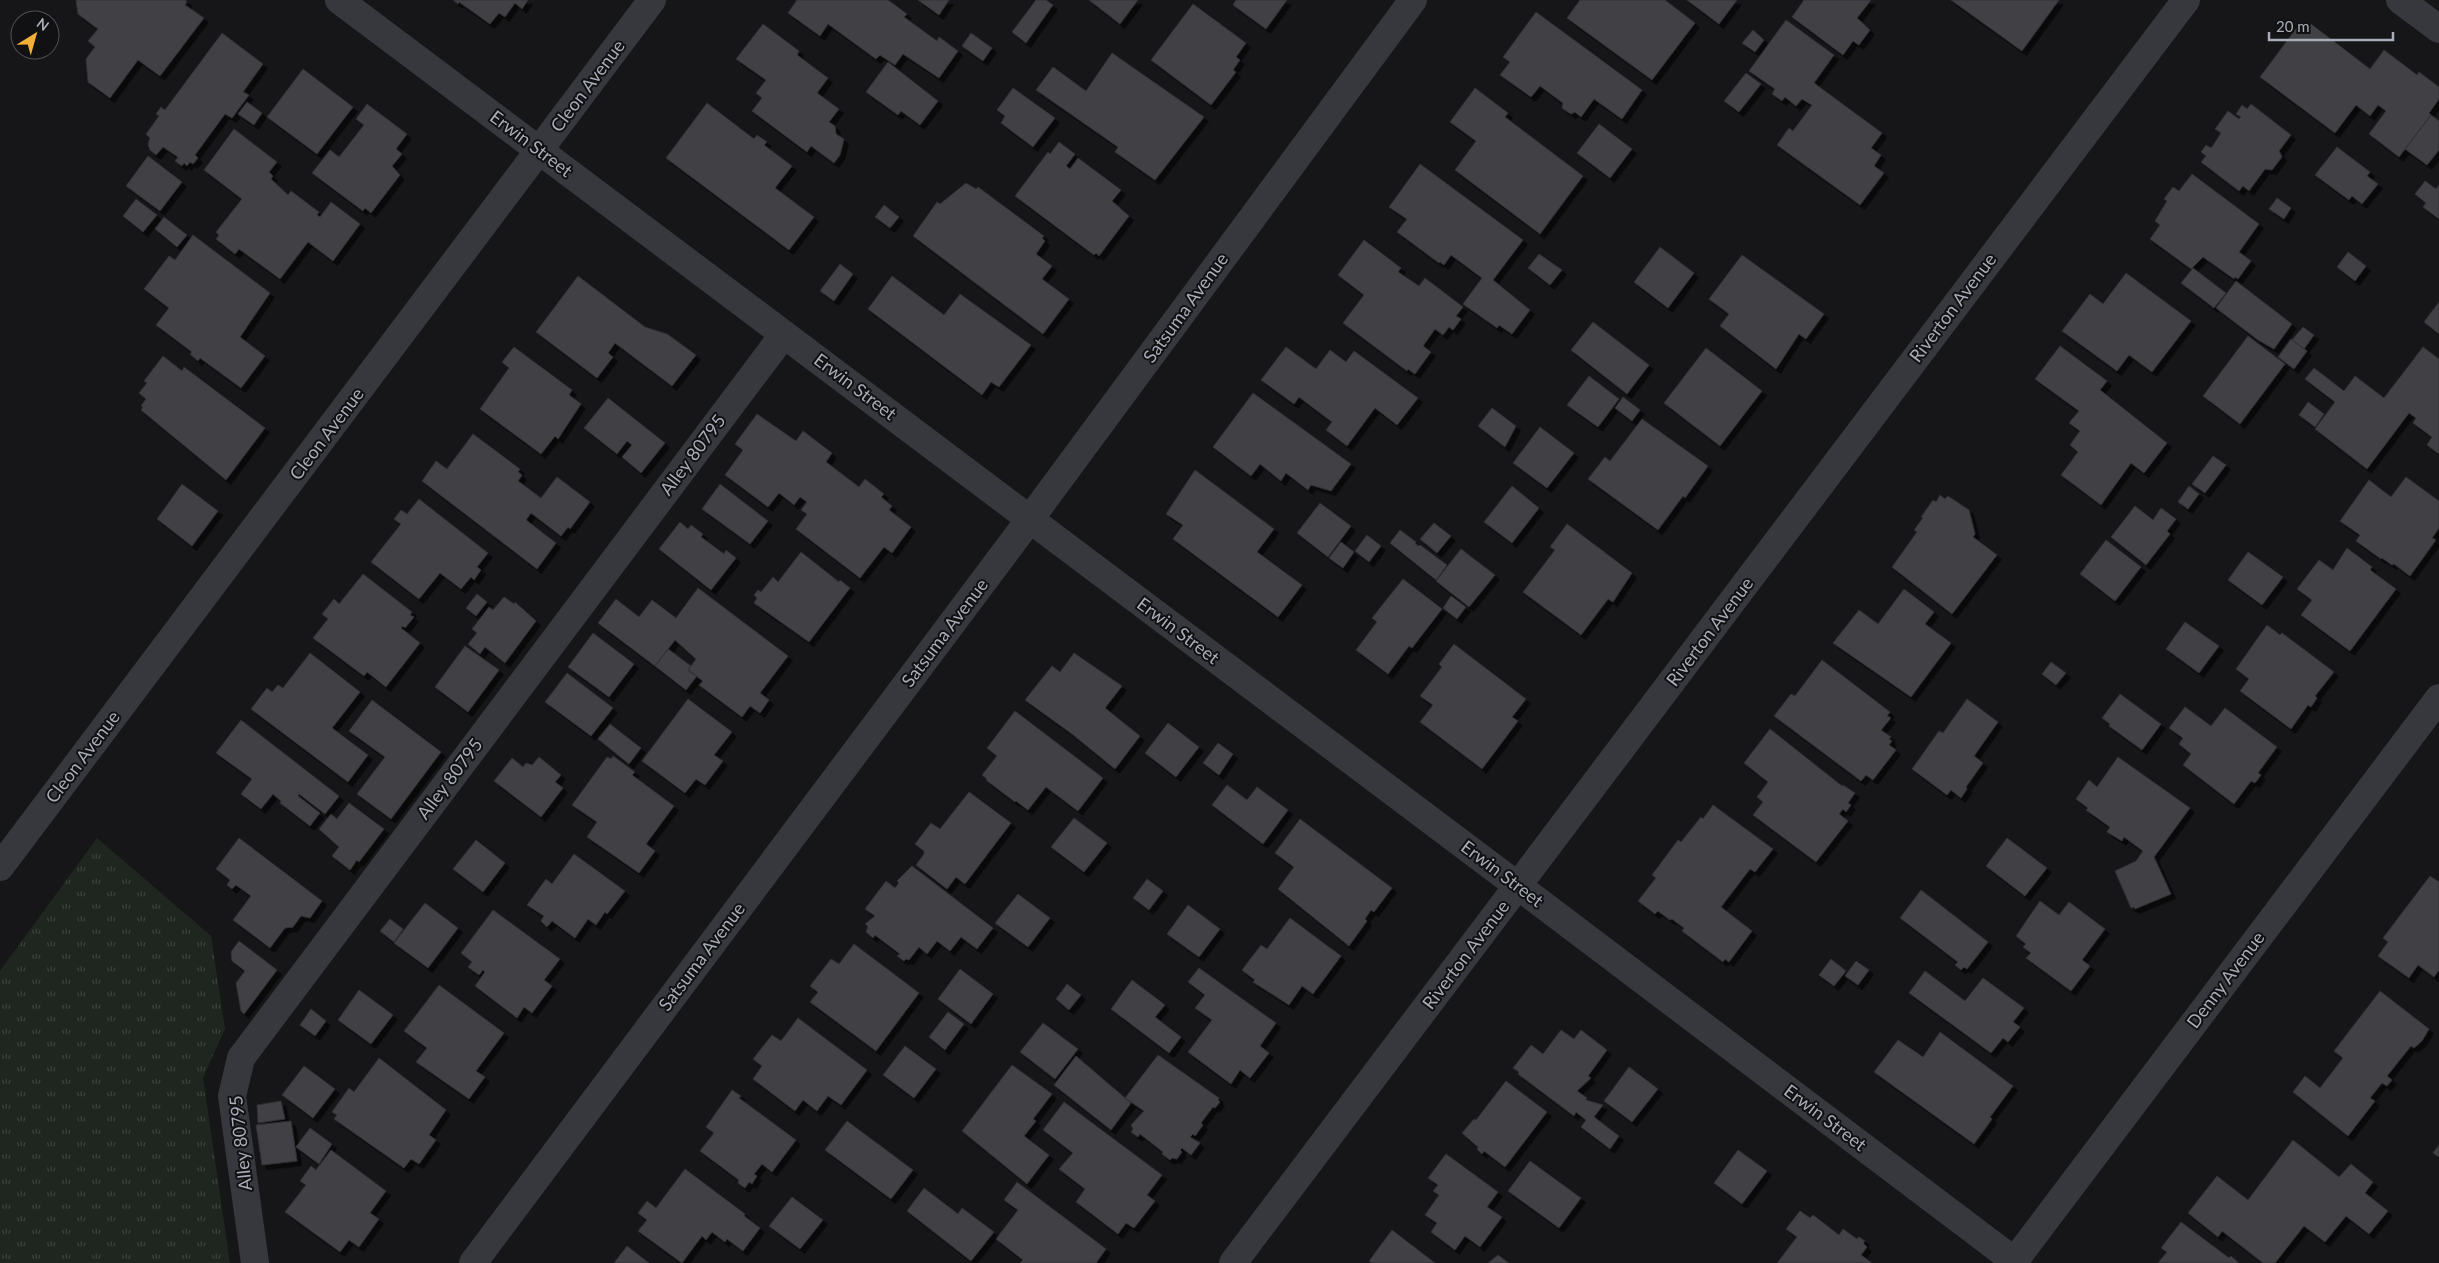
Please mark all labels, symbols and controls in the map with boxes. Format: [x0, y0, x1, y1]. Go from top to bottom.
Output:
north arrow [10, 10, 60, 60]
scale bar [2269, 10, 2393, 42]
text: N [34, 14, 53, 34]
text: 20 m [2276, 17, 2310, 35]
street label: Cleon Avenue [545, 35, 629, 136]
street label: Erwin Street [486, 105, 577, 182]
street label: Satsuma Avenue [1138, 248, 1232, 367]
street label: Riverton Avenue [1904, 249, 2000, 366]
street label: Erwin Street [810, 348, 901, 425]
street label: Cleon Avenue [284, 383, 368, 484]
street label: Alley 80795 [655, 410, 730, 499]
street label: Riverton Avenue [1661, 573, 1757, 690]
street label: Satsuma Avenue [896, 574, 992, 691]
street label: Erwin Street [1133, 592, 1224, 669]
street label: Cleon Avenue [40, 706, 124, 807]
street label: Alley 80795 [412, 734, 487, 823]
street label: Erwin Street [1457, 835, 1548, 912]
street label: Riverton Avenue [1417, 896, 1513, 1013]
street label: Satsuma Avenue [653, 898, 749, 1015]
street label: Denny Avenue [2182, 927, 2269, 1032]
street label: Erwin Street [1780, 1079, 1871, 1156]
street label: Alley 80795 [224, 1094, 256, 1192]

